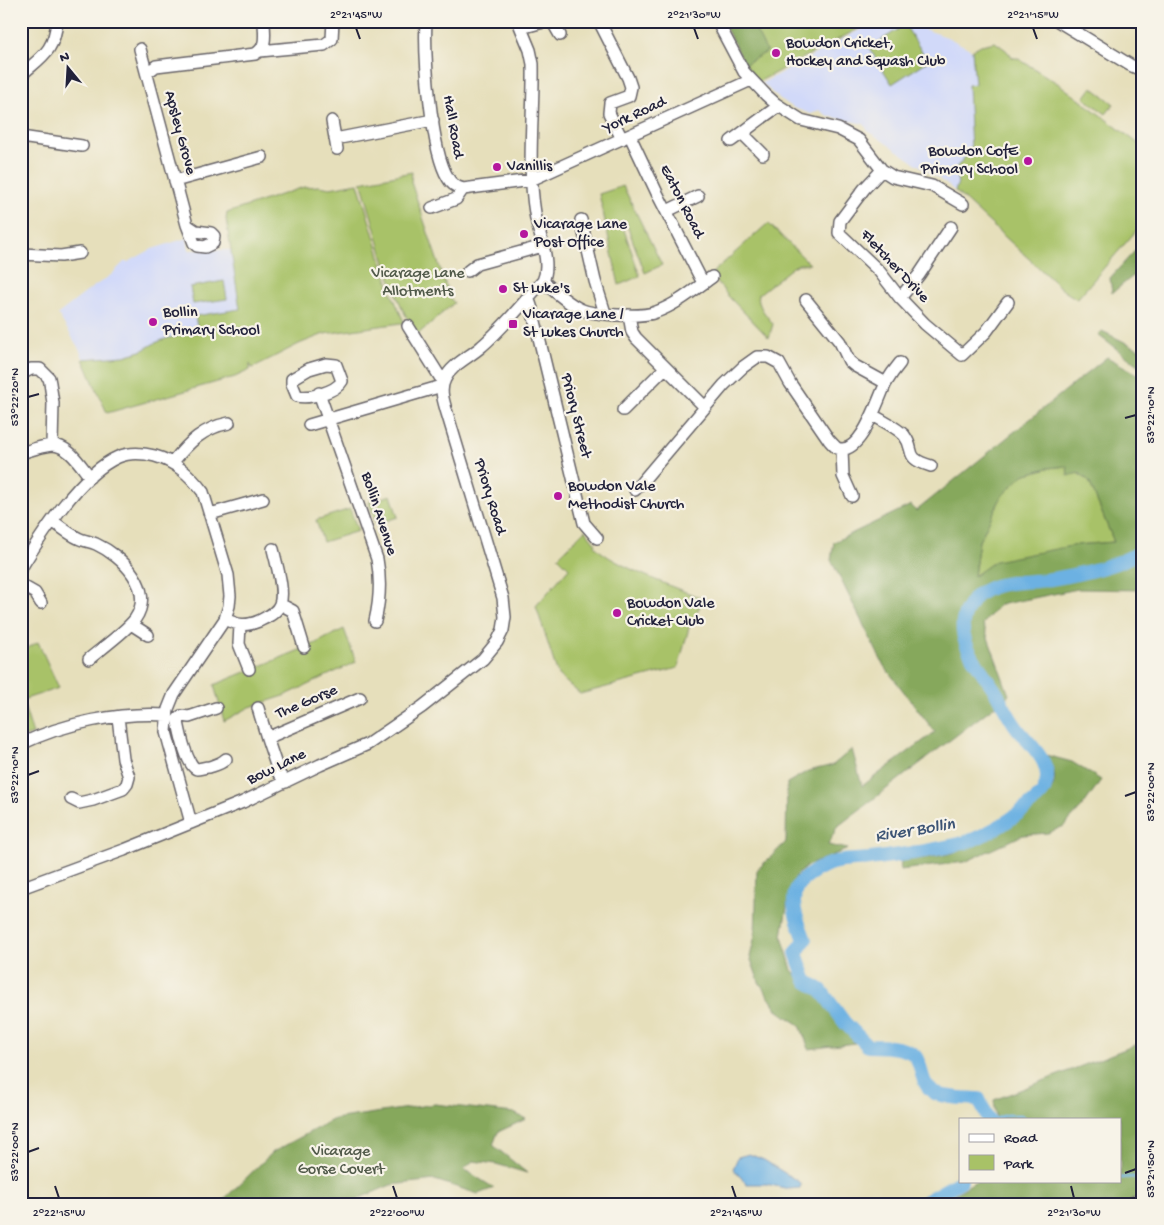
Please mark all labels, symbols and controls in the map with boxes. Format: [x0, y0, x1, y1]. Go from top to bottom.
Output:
text: 2°21'45"W [330, 9, 382, 23]
text: 2°21'30"W [667, 9, 721, 23]
text: 2°21'15"W [1007, 9, 1059, 23]
place label: Bowdon Cricket, Hockey and Squash Club [785, 35, 946, 72]
north arrow [42, 42, 92, 92]
marker: Bowdon Cricket, Hockey and Squash Club [770, 47, 782, 59]
text: N [58, 49, 72, 68]
street label: Apsley Grove [159, 89, 199, 178]
street label: York Road [599, 92, 671, 140]
street label: Hall Road [437, 94, 467, 162]
place label: Bowdon CofE Primary School [920, 143, 1019, 180]
marker: Bowdon CofE Primary School [1022, 155, 1034, 167]
place label: Vanillis [506, 158, 553, 177]
marker: Vanillis [491, 161, 503, 173]
street label: Eaton Road [654, 162, 708, 243]
place label: Vicarage Lane Post Office [533, 216, 628, 253]
street label: Fletcher Drive [855, 226, 933, 308]
marker: Vicarage Lane Post Office [518, 228, 530, 240]
park label: Vicarage Lane Allotments [371, 265, 465, 302]
place label: St Luke's [513, 280, 571, 299]
marker: St Luke's [497, 283, 509, 295]
place label: Bollin Primary School [162, 304, 260, 341]
place label: Vicarage Lane / St Lukes Church [522, 306, 624, 343]
marker: Bollin Primary School [147, 316, 159, 328]
marker: Vicarage Lane / St Lukes Church [507, 318, 519, 330]
text: 53°22'20"N [9, 368, 23, 426]
street label: Priory Street [555, 371, 595, 462]
text: 53°22'10"N [1145, 386, 1159, 444]
street label: Priory Road [468, 456, 510, 539]
street label: Bollin Avenue [355, 469, 401, 559]
place label: Bowdon Vale Methodist Church [567, 478, 685, 515]
marker: Bowdon Vale Methodist Church [552, 490, 564, 502]
place label: Bowdon Vale Cricket Club [626, 595, 715, 632]
marker: Bowdon Vale Cricket Club [611, 607, 623, 619]
street label: The Gorse [272, 681, 341, 725]
street label: Bow Lane [243, 745, 310, 791]
text: 53°22'10"N [9, 746, 23, 804]
text: 53°22'00"N [1145, 762, 1159, 822]
water label: River Bollin [874, 814, 957, 848]
legend [959, 1118, 1122, 1182]
text: 53°22'00"N [9, 1122, 23, 1182]
text: Road [1004, 1130, 1038, 1148]
text: 53°21'50"N [1145, 1140, 1159, 1198]
park label: Vicarage Gorse Covert [298, 1143, 386, 1180]
text: Park [1003, 1156, 1034, 1174]
text: 2°22'15"W [33, 1207, 85, 1221]
text: 2°22'00"W [370, 1207, 424, 1221]
text: 2°21'45"W [710, 1207, 762, 1221]
text: 2°21'30"W [1047, 1207, 1101, 1221]

